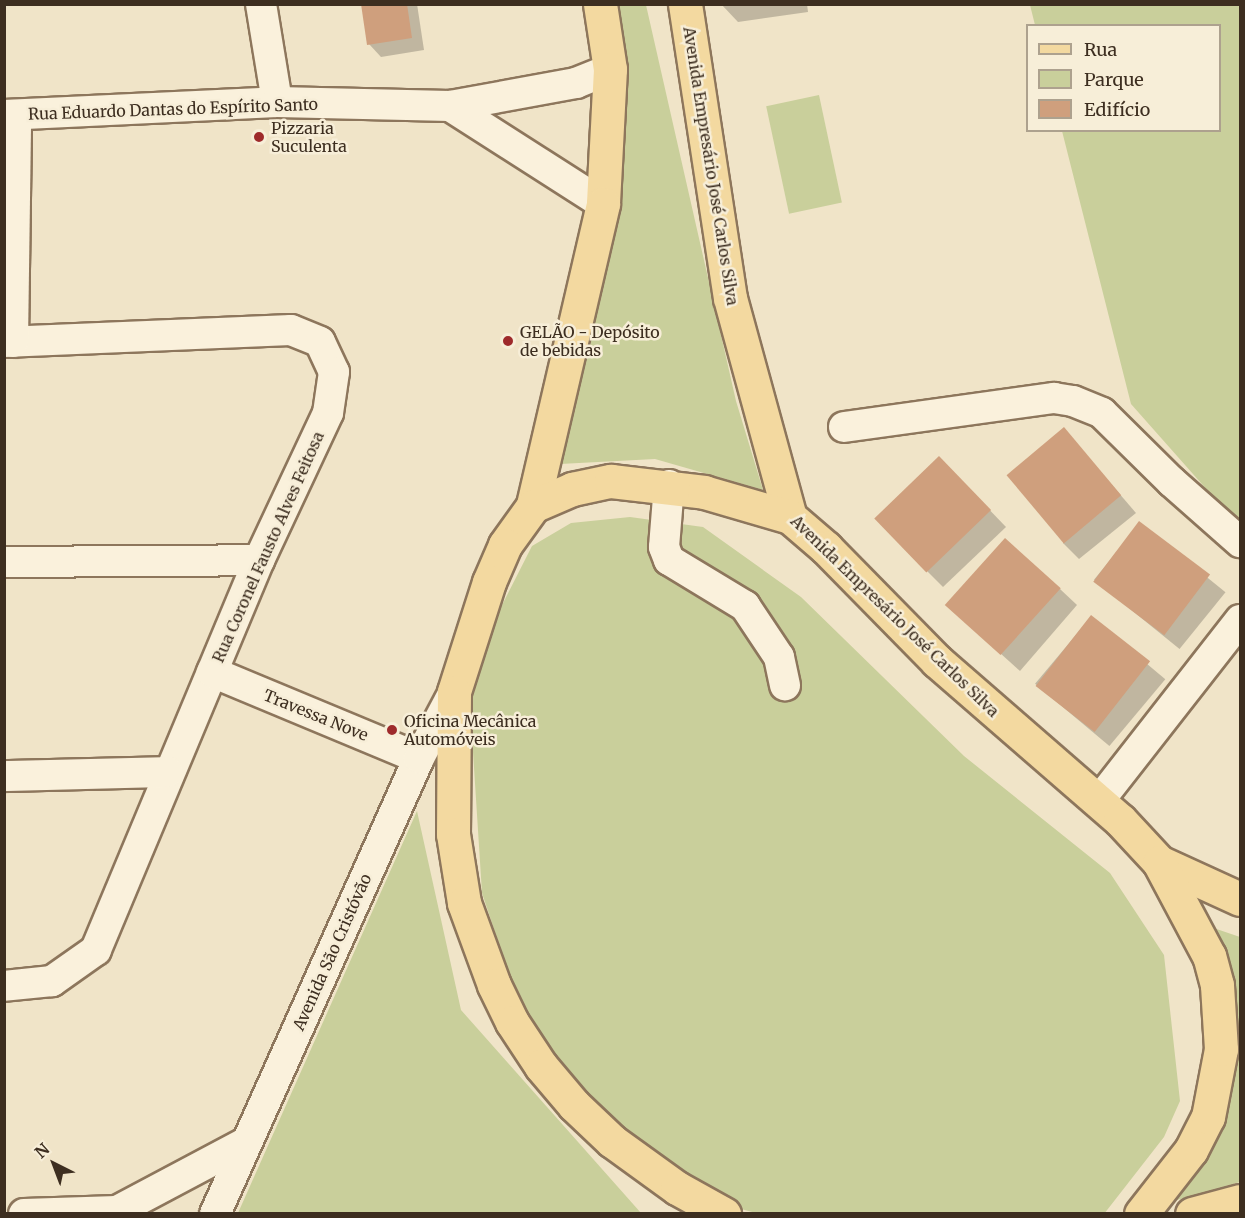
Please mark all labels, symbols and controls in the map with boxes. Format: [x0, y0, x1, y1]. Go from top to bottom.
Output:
legend [1026, 24, 1221, 132]
street label: Avenida Empresário José Carlos Silva [679, 25, 743, 307]
text: Rua [1084, 38, 1117, 61]
text: Parque [1084, 68, 1144, 91]
street label: Rua Eduardo Dantas do Espírito Santo [28, 94, 318, 124]
text: Edifício [1084, 98, 1150, 121]
place label: Pizzaria Suculenta [271, 118, 347, 156]
marker: Pizzaria Suculenta [252, 130, 266, 144]
place label: GELÃO - Depósito de bebidas [520, 322, 660, 360]
marker: GELÃO - Depósito de bebidas [501, 334, 515, 348]
street label: Rua Coronel Fausto Alves Feitosa [208, 429, 328, 665]
street label: Avenida Empresário José Carlos Silva [787, 511, 1003, 721]
street label: Travessa Nove [261, 685, 371, 745]
place label: Oficina Mecânica Automóveis [404, 711, 536, 749]
marker: Oficina Mecânica Automóveis [385, 723, 399, 737]
street label: Avenida São Cristóvão [289, 871, 375, 1033]
north arrow [24, 1134, 84, 1194]
text: N [31, 1139, 53, 1162]

